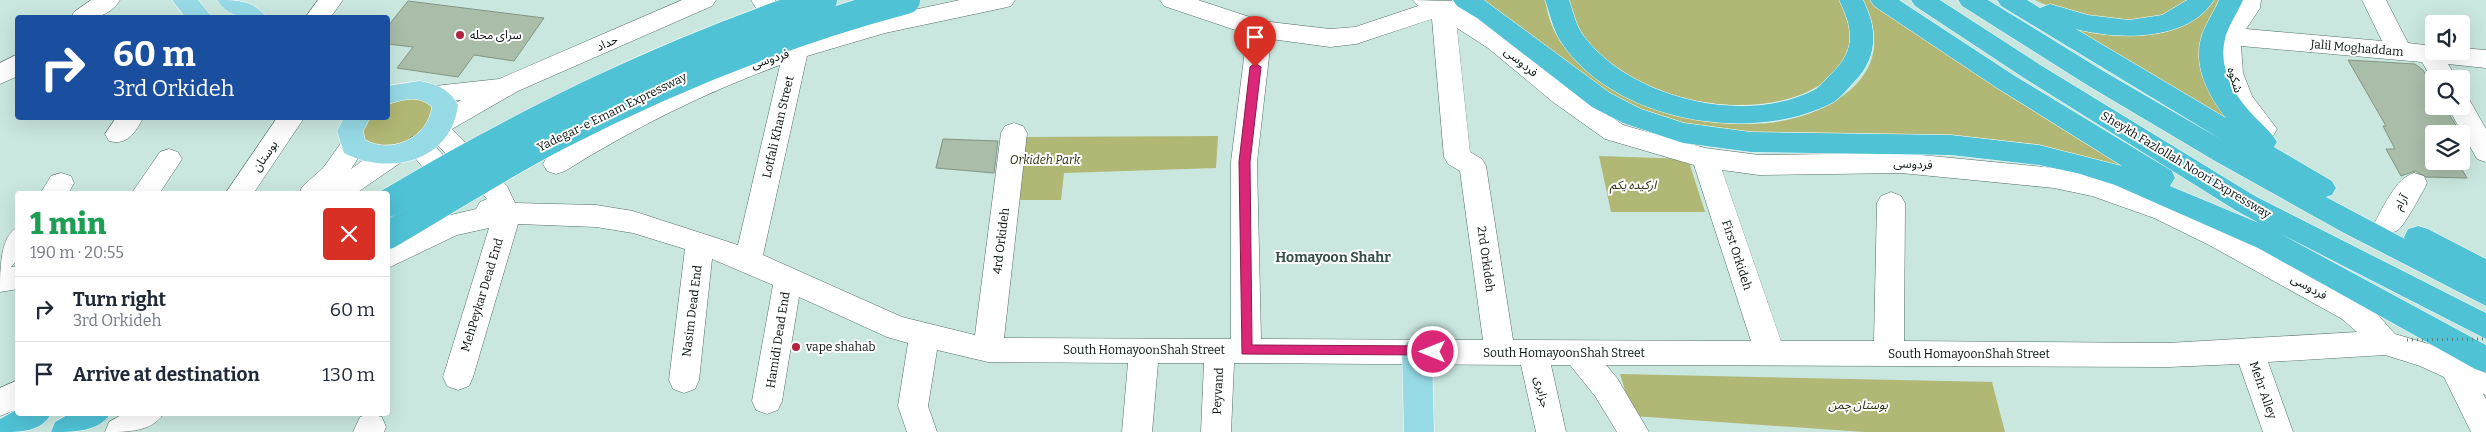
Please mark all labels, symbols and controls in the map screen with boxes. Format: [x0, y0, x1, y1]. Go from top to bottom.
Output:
map controls [2425, 15, 2470, 170]
button: sound [2425, 15, 2470, 60]
pin [1234, 16, 1276, 67]
icon: arrive [1241, 23, 1269, 51]
place label: سرای محله [470, 28, 522, 42]
marker: سرای محله [454, 29, 466, 41]
street label: حداد [594, 32, 620, 54]
text: 60 m [113, 33, 196, 75]
icon: right [30, 35, 95, 100]
street label: Jalil Moghaddam [2309, 37, 2405, 59]
street label: فردوسی [1501, 44, 1541, 80]
street label: فردوسی [749, 46, 791, 72]
street label: شکوه [2225, 66, 2245, 94]
street label: Yadegar-e Emam Expressway [535, 69, 690, 154]
button: search [2425, 70, 2470, 115]
street label: Lotfali Khan Street [759, 74, 797, 179]
text: 3rd Orkideh [113, 75, 235, 102]
street label: Sheykh Fazlollah Noori Expressway [2099, 109, 2274, 222]
button: layers [2425, 125, 2470, 170]
street label: بوستان [249, 138, 281, 174]
park label: Orkideh Park [1010, 153, 1081, 167]
street label: فردوسی [1893, 156, 1933, 172]
park label: ارکیده یکم [1609, 178, 1657, 194]
street label: آرام [2391, 191, 2413, 213]
text: 1 min [30, 206, 106, 242]
street label: 4rd Orkideh [990, 207, 1012, 275]
button: close [323, 208, 375, 260]
street label: First Orkideh [1719, 218, 1755, 292]
street label: 2rd Orkideh [1474, 225, 1498, 293]
street label: MehPeykar Dead End [458, 237, 506, 353]
text: 190 m · 20:55 [30, 243, 124, 262]
district label: Homayoon Shahr [1275, 249, 1391, 266]
street label: Nasim Dead End [679, 264, 705, 358]
street label: فردوسی [2289, 271, 2329, 303]
text: Turn right [73, 288, 166, 311]
street label: Hamidi Dead End [763, 291, 793, 389]
icon: right [30, 295, 58, 323]
text: 60 m [330, 298, 375, 321]
text: 3rd Orkideh [73, 311, 161, 330]
position arrow [1406, 325, 1458, 377]
place label: vape shahab [805, 340, 876, 354]
marker: vape shahab [790, 341, 802, 353]
street label: South HomayoonShah Street [1063, 343, 1226, 357]
street label: South HomayoonShah Street [1483, 346, 1646, 360]
street label: South HomayoonShah Street [1888, 347, 2051, 361]
street label: Mehr Alley [2247, 359, 2280, 421]
icon: arrive [30, 360, 58, 388]
text: Arrive at destination [73, 363, 260, 386]
text: 130 m [322, 363, 375, 386]
street label: Peyvand [1210, 367, 1226, 415]
street label: جزایری [1532, 375, 1552, 409]
park label: بوستان چمن [1828, 398, 1889, 413]

